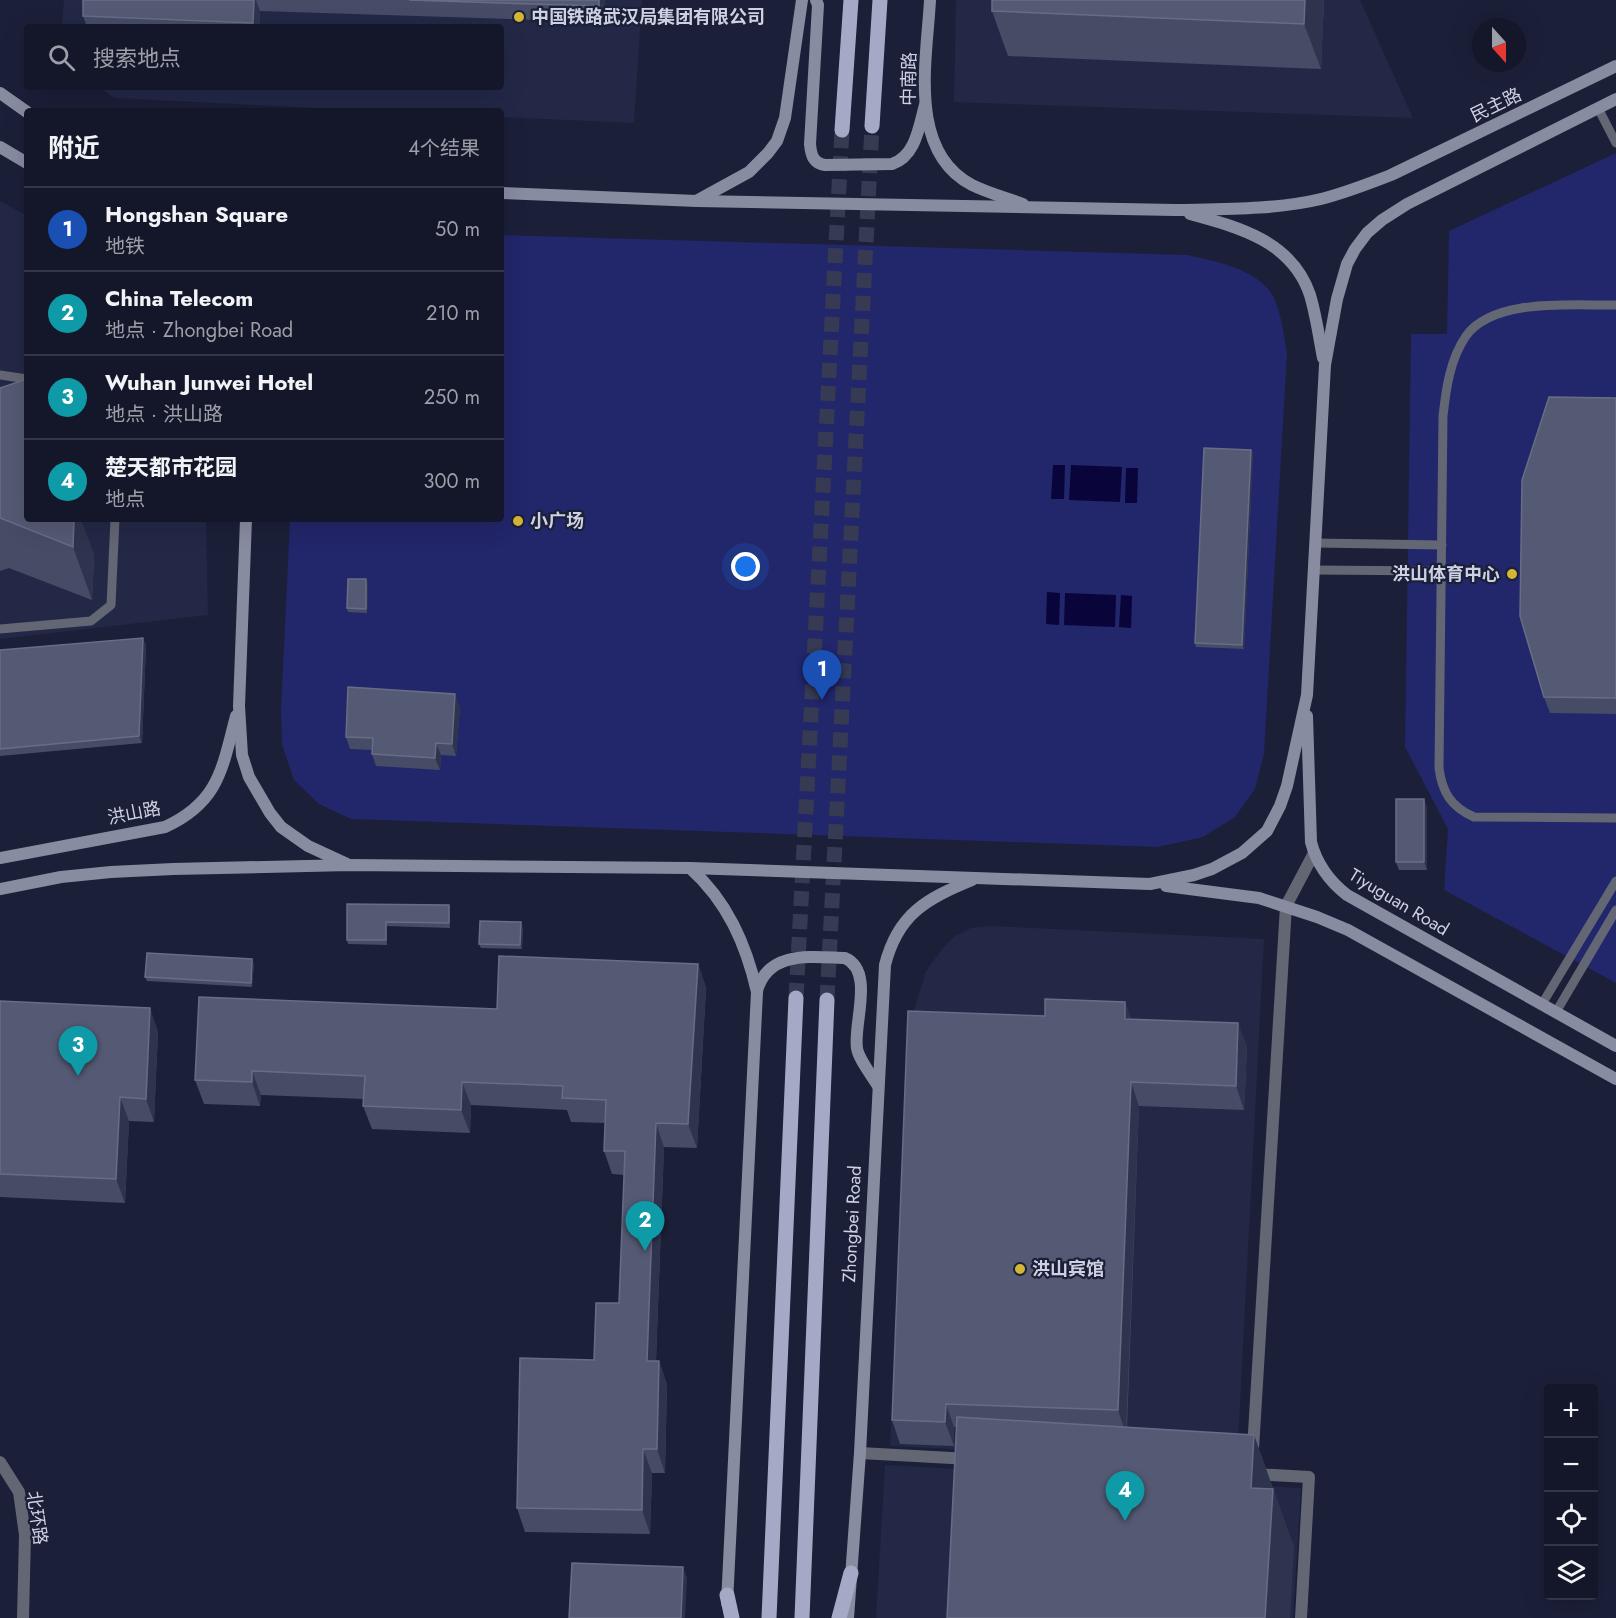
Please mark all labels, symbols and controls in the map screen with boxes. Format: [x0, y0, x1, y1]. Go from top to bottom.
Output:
place label: 中国铁路武汉局集团有限公司 [531, 4, 765, 30]
marker: 中国铁路武汉局集团有限公司 [512, 10, 526, 24]
north arrow [1472, 18, 1526, 72]
search box [24, 24, 504, 90]
icon: search [45, 41, 78, 74]
text: 搜索地点 [93, 42, 181, 74]
street label: 中南路 [896, 52, 922, 106]
street label: 民主路 [1466, 81, 1526, 129]
text: 附近 [48, 129, 100, 167]
text: 4个结果 [408, 134, 480, 163]
text: Hongshan Square [105, 198, 288, 230]
text: 1 [62, 215, 73, 244]
text: 50 m [435, 215, 480, 244]
text: 地铁 [105, 232, 145, 261]
text: China Telecom [105, 282, 253, 314]
text: 2 [61, 299, 74, 328]
text: 210 m [426, 299, 480, 328]
text: 地点 · Zhongbei Road [105, 316, 293, 345]
text: Wuhan Junwei Hotel [105, 366, 313, 398]
text: 3 [61, 383, 74, 412]
text: 250 m [424, 383, 480, 412]
text: 地点 · 洪山路 [105, 400, 223, 429]
text: 楚天都市花园 [105, 451, 237, 483]
text: 4 [61, 467, 74, 496]
text: 300 m [423, 467, 480, 496]
text: 地点 [105, 485, 145, 514]
place label: 小广场 [530, 508, 584, 534]
marker: 小广场 [511, 514, 525, 528]
your location [731, 552, 760, 581]
place label: 洪山体育中心 [1392, 561, 1500, 587]
marker: 洪山体育中心 [1505, 567, 1519, 581]
pin: 1 [802, 650, 842, 700]
street label: 洪山路 [105, 795, 163, 831]
street label: Tiyuguan Road [1344, 862, 1454, 942]
pin: 3 [58, 1026, 98, 1076]
street label: Zhongbei Road [836, 1165, 868, 1283]
pin: 2 [626, 1202, 664, 1251]
place label: 洪山宾馆 [1032, 1256, 1104, 1282]
marker: 洪山宾馆 [1013, 1262, 1027, 1276]
map controls [1544, 1384, 1598, 1600]
button: + [1544, 1384, 1598, 1438]
button: − [1544, 1438, 1598, 1492]
pin: 4 [1106, 1472, 1144, 1521]
street label: 北环路 [20, 1489, 54, 1547]
button: locate [1544, 1492, 1598, 1546]
button: layers [1544, 1546, 1598, 1600]

